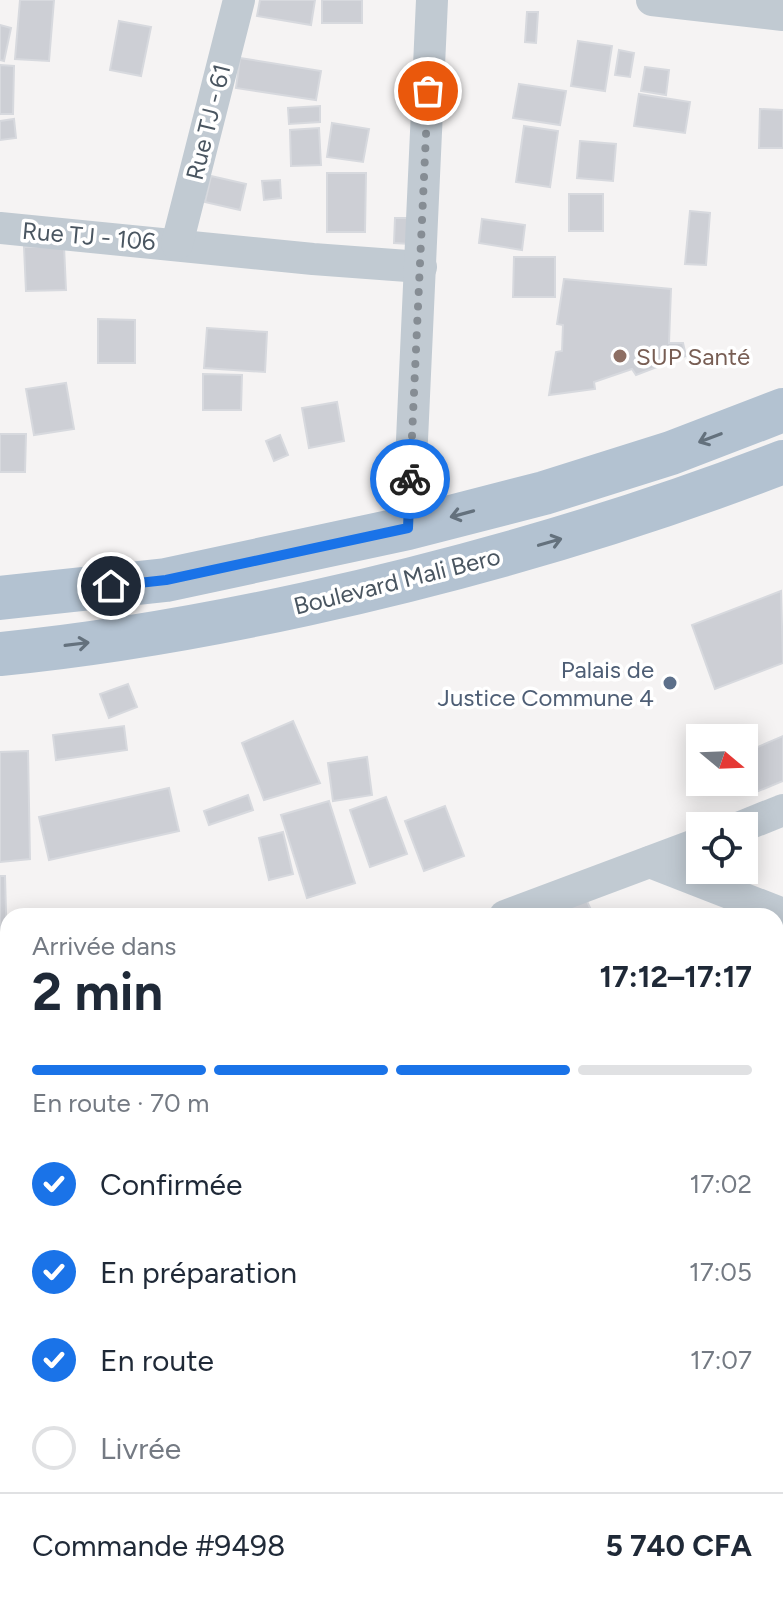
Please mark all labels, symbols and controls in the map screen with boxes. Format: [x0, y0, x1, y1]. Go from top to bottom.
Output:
pin [394, 57, 462, 125]
street label: Rue TJ - 61 [180, 61, 236, 183]
icon: bag [406, 69, 450, 113]
street label: Rue TJ - 106 [21, 216, 157, 256]
place label: SUP Santé [636, 342, 750, 371]
marker: SUP Santé [611, 347, 629, 365]
one-way arrow [698, 432, 723, 446]
courier [370, 439, 450, 519]
icon: bike [388, 457, 432, 501]
one-way arrow [449, 507, 475, 522]
one-way arrow [536, 534, 562, 549]
street label: Boulevard Mali Bero [291, 541, 503, 621]
pin [77, 552, 145, 620]
icon: home [89, 564, 133, 608]
one-way arrow [64, 637, 90, 652]
place label: Palais de Justice Commune 4 [438, 655, 654, 712]
marker: Palais de Justice Commune 4 [661, 674, 679, 692]
north arrow [686, 724, 758, 796]
map controls [686, 724, 758, 884]
button: locate [686, 812, 758, 884]
text: Arrivée dans [32, 930, 176, 962]
text: 17:12–17:17 [599, 958, 752, 995]
text: 2 min [32, 961, 163, 1023]
text: En route · 70 m [32, 1087, 209, 1119]
icon: check [32, 1162, 76, 1206]
text: Confirmée [100, 1166, 242, 1203]
text: 17:02 [690, 1168, 752, 1200]
icon: check [32, 1250, 76, 1294]
text: En préparation [100, 1254, 297, 1291]
text: 17:05 [689, 1256, 752, 1288]
icon: check [32, 1338, 76, 1382]
text: En route [100, 1342, 214, 1379]
text: 17:07 [690, 1344, 752, 1376]
text: Livrée [100, 1430, 181, 1467]
text: Commande #9498 [32, 1527, 285, 1564]
text: 5 740 CFA [605, 1527, 752, 1564]

